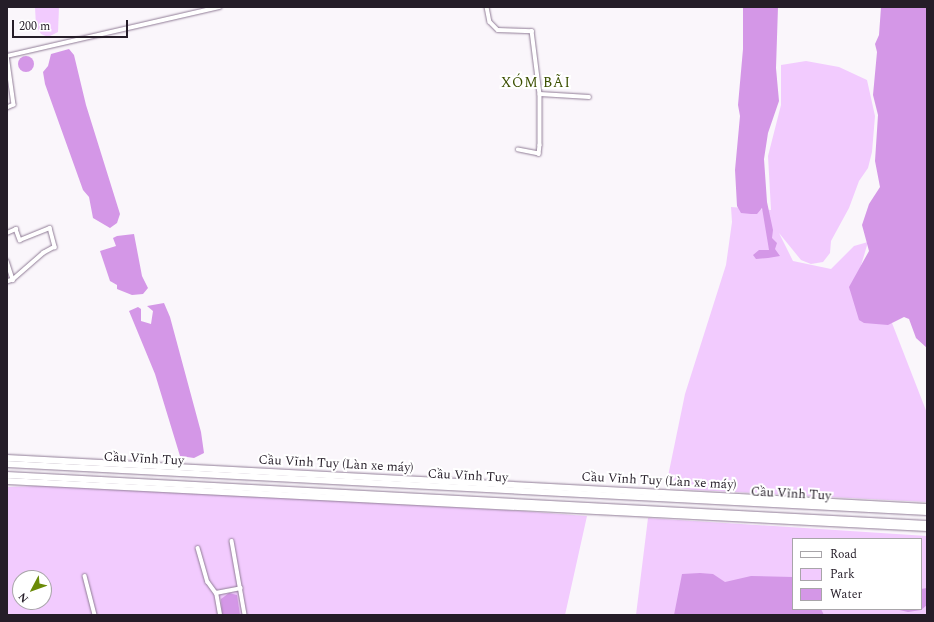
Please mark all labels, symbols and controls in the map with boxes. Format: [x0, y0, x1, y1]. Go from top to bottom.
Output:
scale bar [14, 12, 130, 38]
text: 200 m [19, 17, 50, 36]
district label: XÓM BÃI [501, 75, 571, 91]
street label: Cầu Vĩnh Tuy [103, 449, 185, 469]
street label: Cầu Vĩnh Tuy (Làn xe máy) [258, 452, 414, 476]
street label: Cầu Vĩnh Tuy [427, 466, 509, 486]
street label: Cầu Vĩnh Tuy (Làn xe máy) [581, 469, 737, 493]
street label: Cầu Vĩnh Tuy [750, 484, 832, 504]
legend [792, 538, 922, 610]
text: Road [830, 545, 857, 564]
text: Park [830, 565, 855, 584]
north arrow [12, 570, 52, 610]
text: Water [830, 585, 862, 604]
text: N [14, 589, 33, 607]

